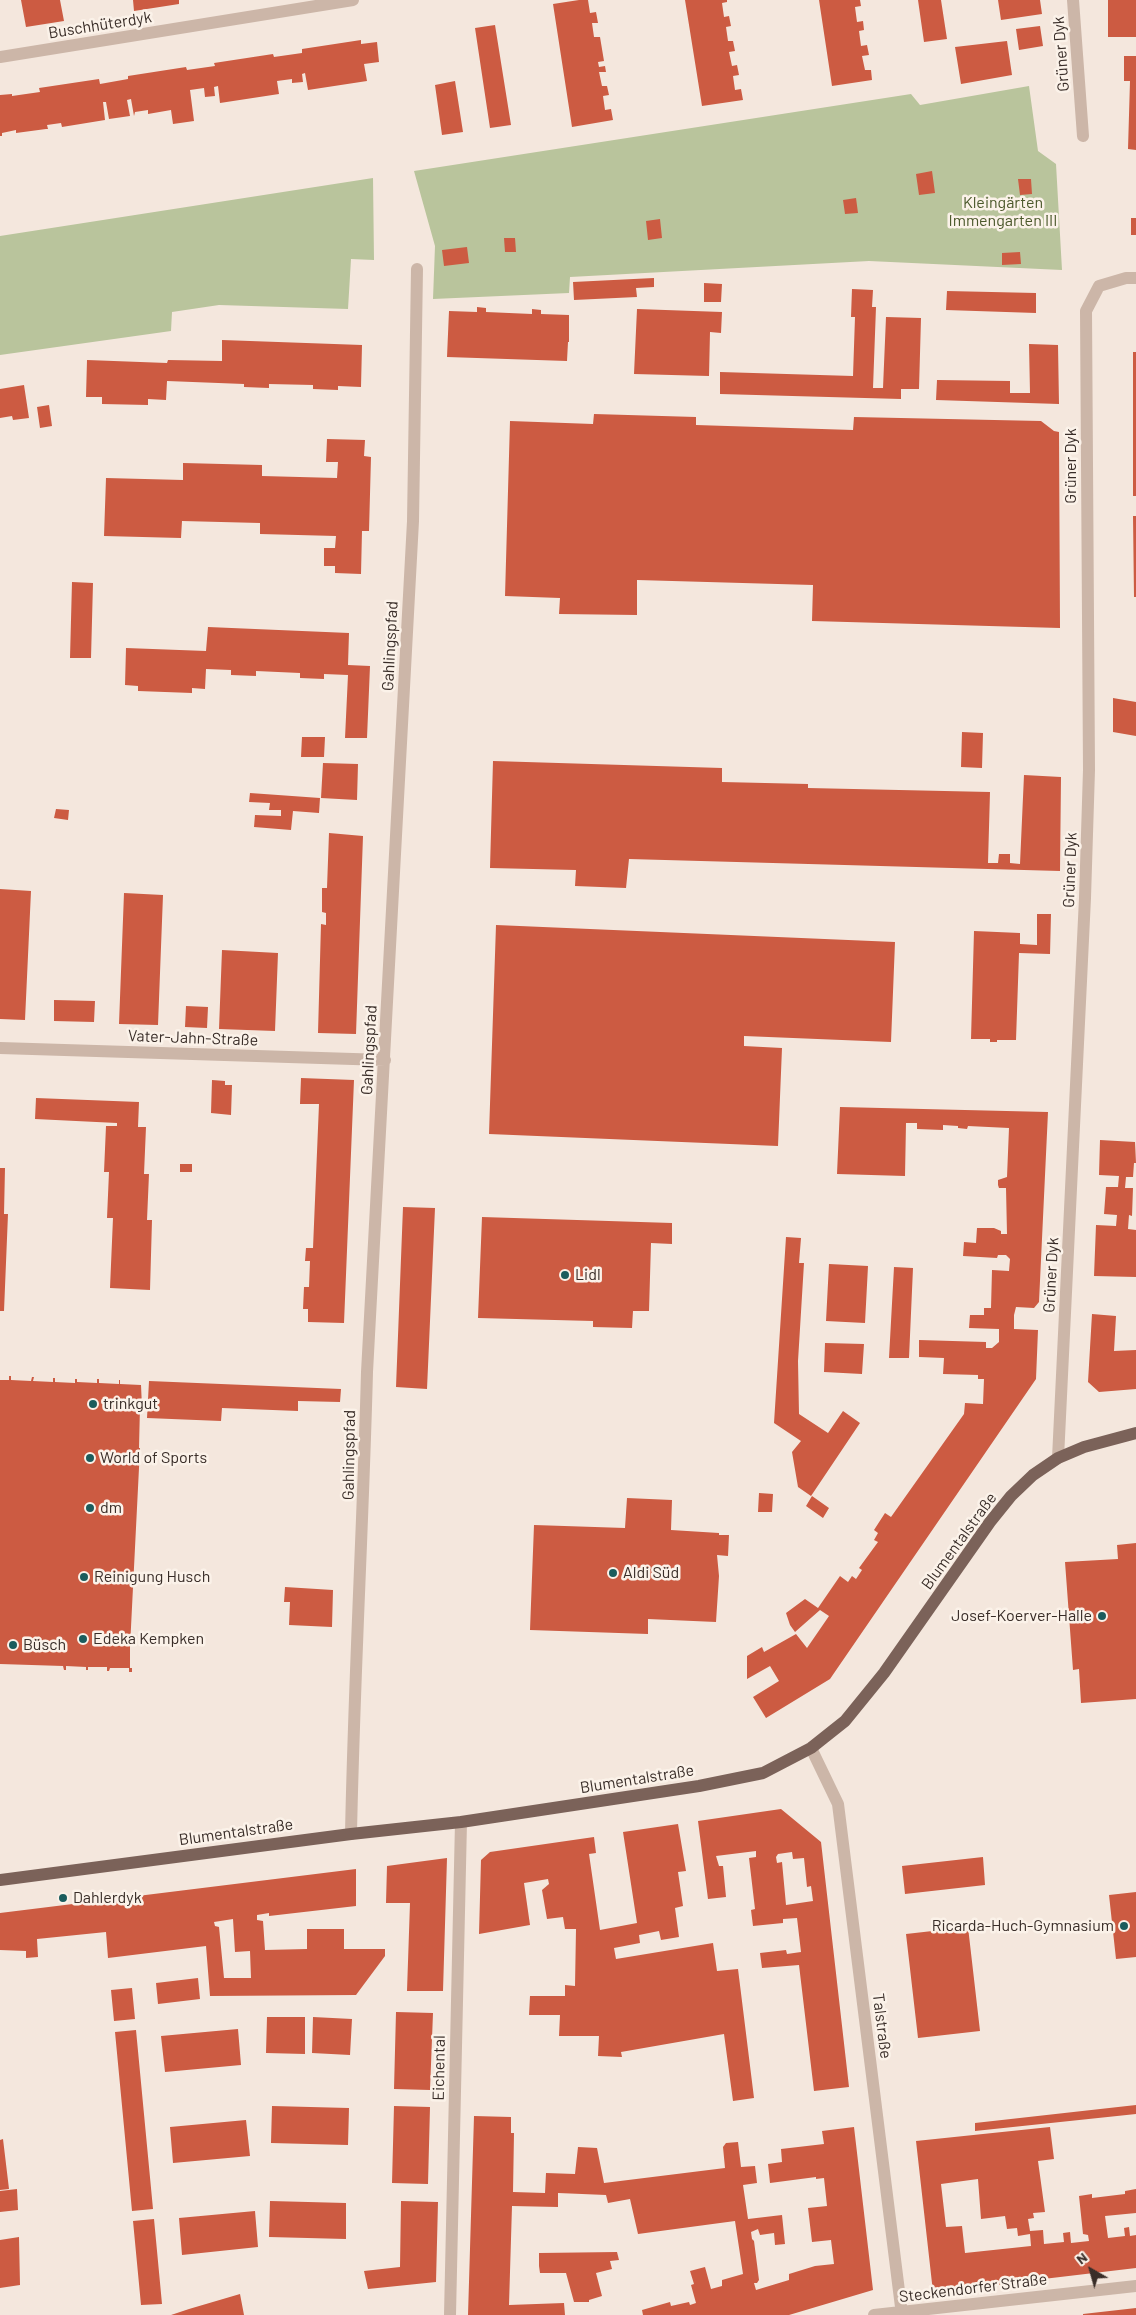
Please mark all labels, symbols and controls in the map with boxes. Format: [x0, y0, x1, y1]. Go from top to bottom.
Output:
street label: Buschhüterdyk [47, 7, 153, 43]
street label: Grüner Dyk [1049, 16, 1073, 92]
park label: Kleingärten Immengarten III [949, 193, 1057, 231]
street label: Grüner Dyk [1061, 428, 1081, 504]
street label: Gahlingspfad [378, 600, 402, 692]
street label: Grüner Dyk [1059, 832, 1081, 908]
street label: Gahlingspfad [357, 1004, 381, 1096]
street label: Vater-Jahn-Straße [128, 1026, 258, 1050]
street label: Grüner Dyk [1039, 1237, 1063, 1313]
place label: Lidl [575, 1265, 601, 1285]
marker: Lidl [559, 1269, 571, 1281]
place label: trinkgut [103, 1394, 158, 1414]
marker: trinkgut [87, 1398, 99, 1410]
street label: Gahlingspfad [339, 1410, 359, 1500]
place label: World of Sports [100, 1448, 207, 1468]
marker: World of Sports [84, 1452, 96, 1464]
street label: Blumentalstraße [917, 1489, 1001, 1593]
place label: dm [100, 1498, 122, 1518]
marker: dm [84, 1502, 96, 1514]
place label: Aldi Süd [623, 1563, 679, 1583]
place label: Reinigung Husch [94, 1567, 210, 1587]
marker: Aldi Süd [607, 1567, 619, 1579]
marker: Reinigung Husch [78, 1571, 90, 1583]
place label: Josef-Koerver-Halle [951, 1606, 1092, 1626]
marker: Josef-Koerver-Halle [1096, 1610, 1108, 1622]
place label: Edeka Kempken [93, 1629, 204, 1649]
marker: Edeka Kempken [77, 1633, 89, 1645]
place label: Büsch [23, 1635, 66, 1655]
marker: Büsch [7, 1639, 19, 1651]
street label: Blumentalstraße [579, 1761, 695, 1797]
street label: Blumentalstraße [178, 1814, 294, 1850]
place label: Dahlerdyk [73, 1888, 142, 1908]
marker: Dahlerdyk [57, 1892, 69, 1904]
place label: Ricarda-Huch-Gymnasium [932, 1916, 1114, 1936]
marker: Ricarda-Huch-Gymnasium [1118, 1920, 1130, 1932]
street label: Talstraße [868, 1992, 896, 2060]
street label: Eichental [429, 2035, 449, 2101]
north arrow [1066, 2245, 1116, 2295]
text: N [1073, 2248, 1090, 2267]
street label: Steckendorfer Straße [898, 2269, 1048, 2307]

